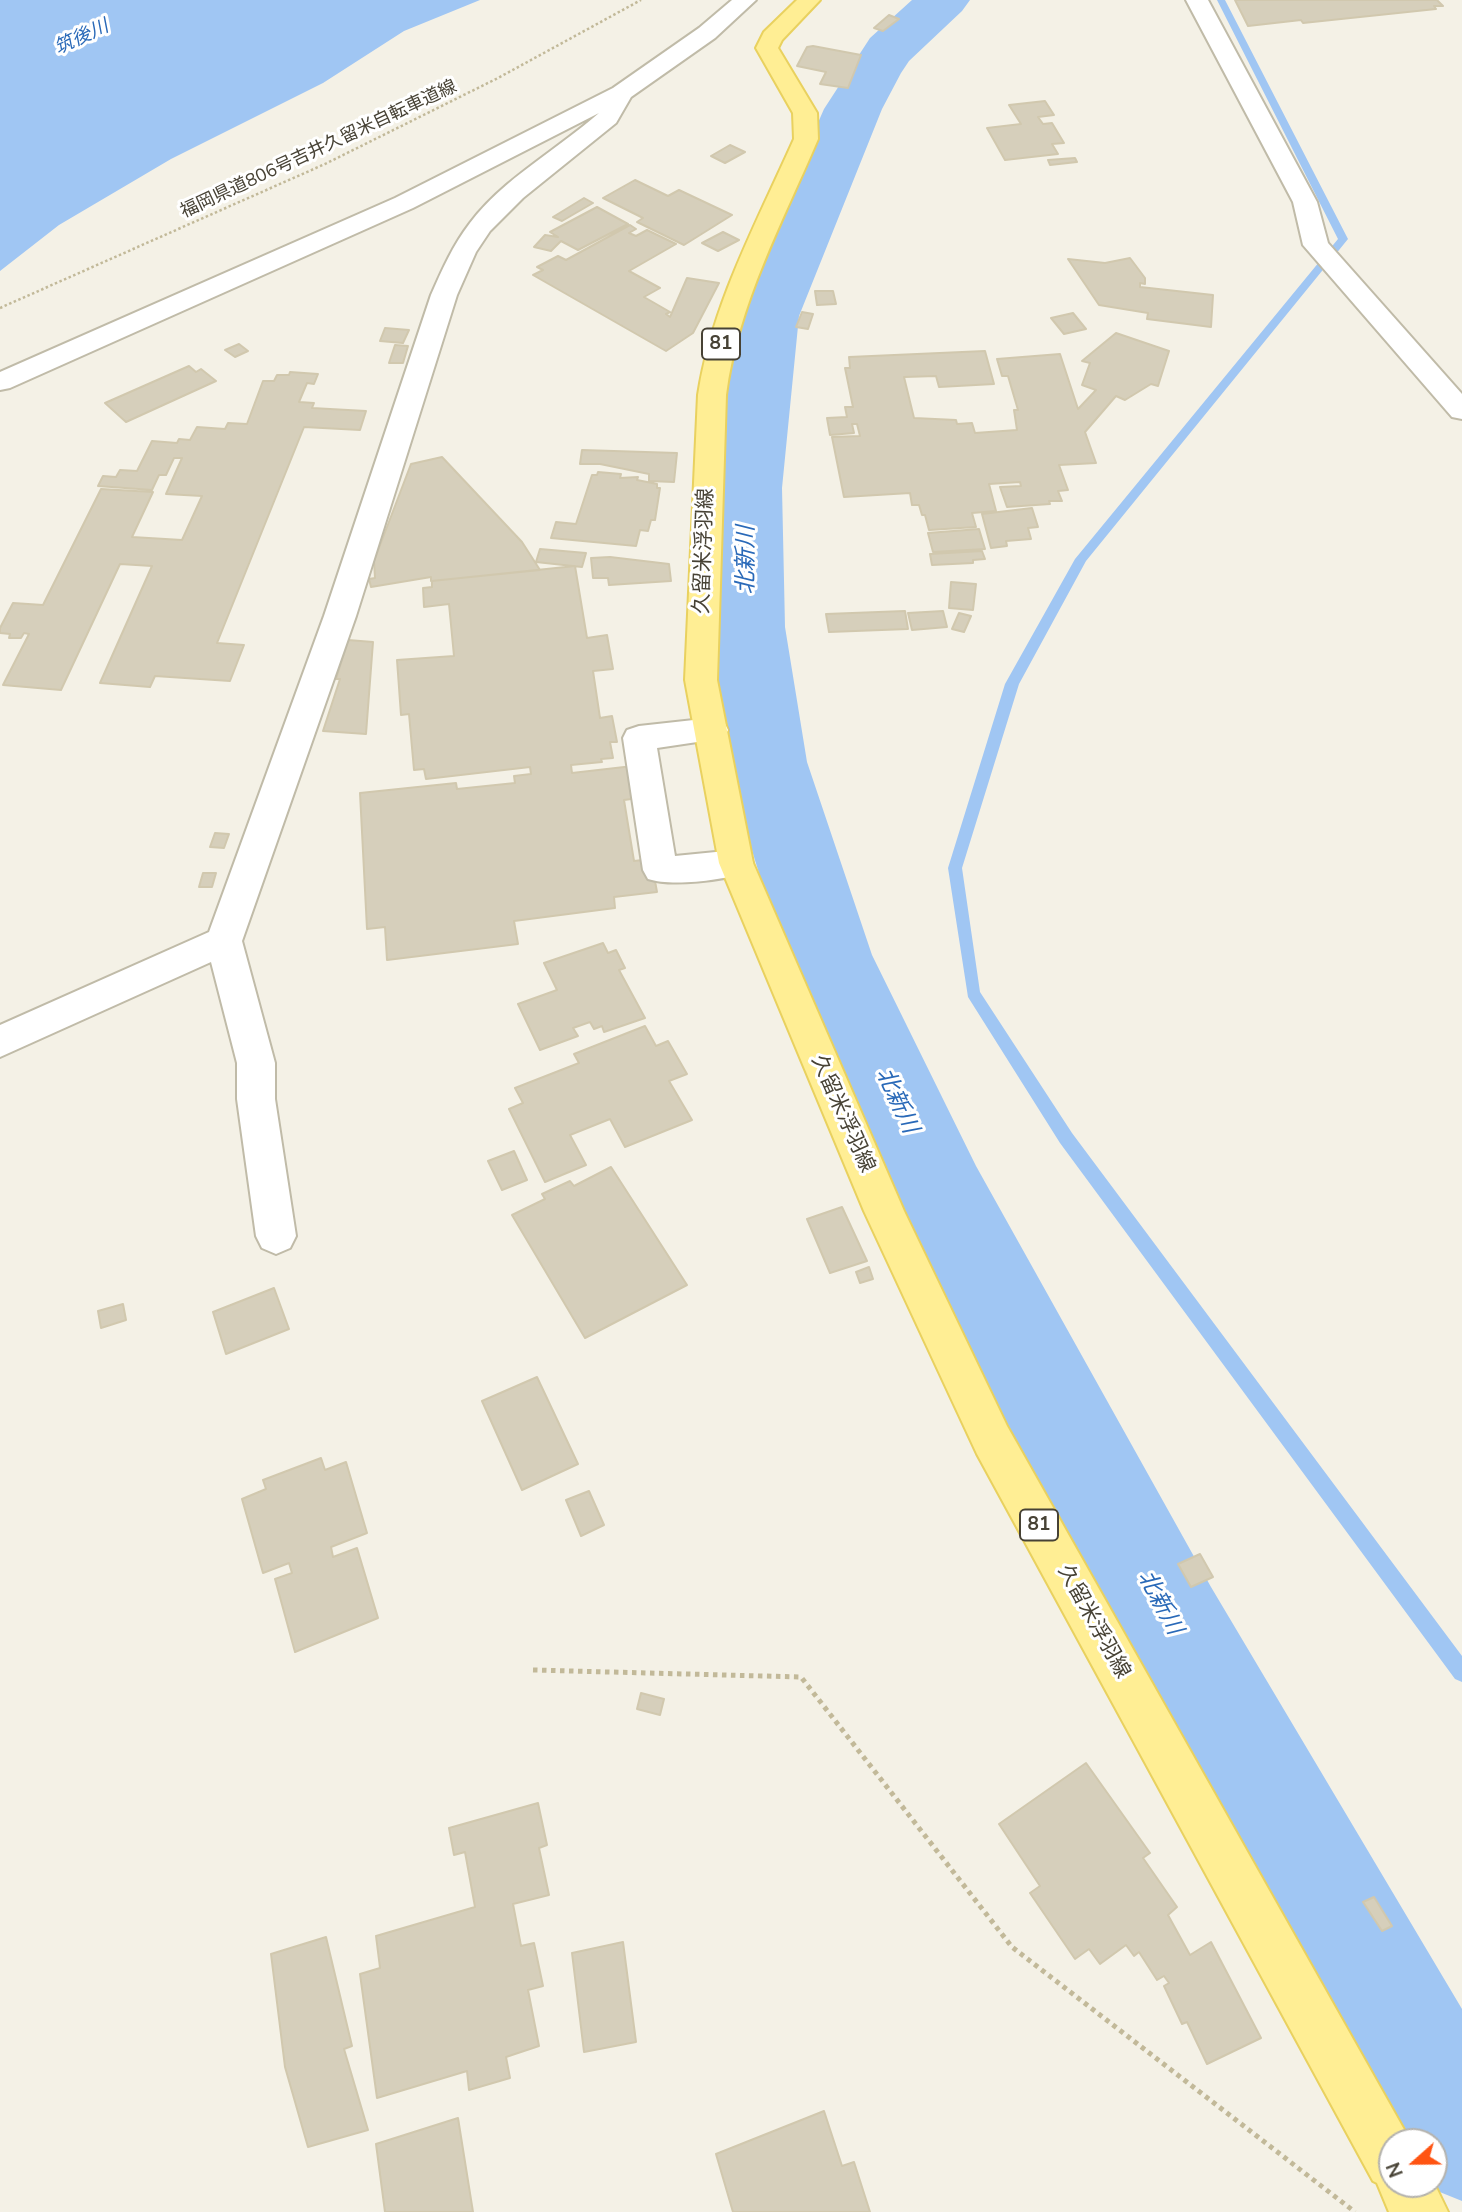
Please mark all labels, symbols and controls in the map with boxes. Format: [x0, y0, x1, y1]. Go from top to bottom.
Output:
water label: 筑後川 [51, 16, 113, 60]
street label: 福岡県道806号吉井久留米自転車道線 [177, 76, 461, 224]
road number: 81 [702, 328, 740, 360]
street label: 久留米浮羽線 [690, 488, 720, 614]
water label: 北新川 [733, 526, 761, 594]
street label: 久留米浮羽線 [805, 1051, 879, 1177]
water label: 北新川 [869, 1064, 923, 1138]
road number: 81 [1020, 1510, 1058, 1540]
street label: 久留米浮羽線 [1051, 1561, 1135, 1683]
water label: 北新川 [1131, 1566, 1187, 1640]
north arrow [1378, 2128, 1448, 2198]
text: N [1381, 2159, 1410, 2181]

